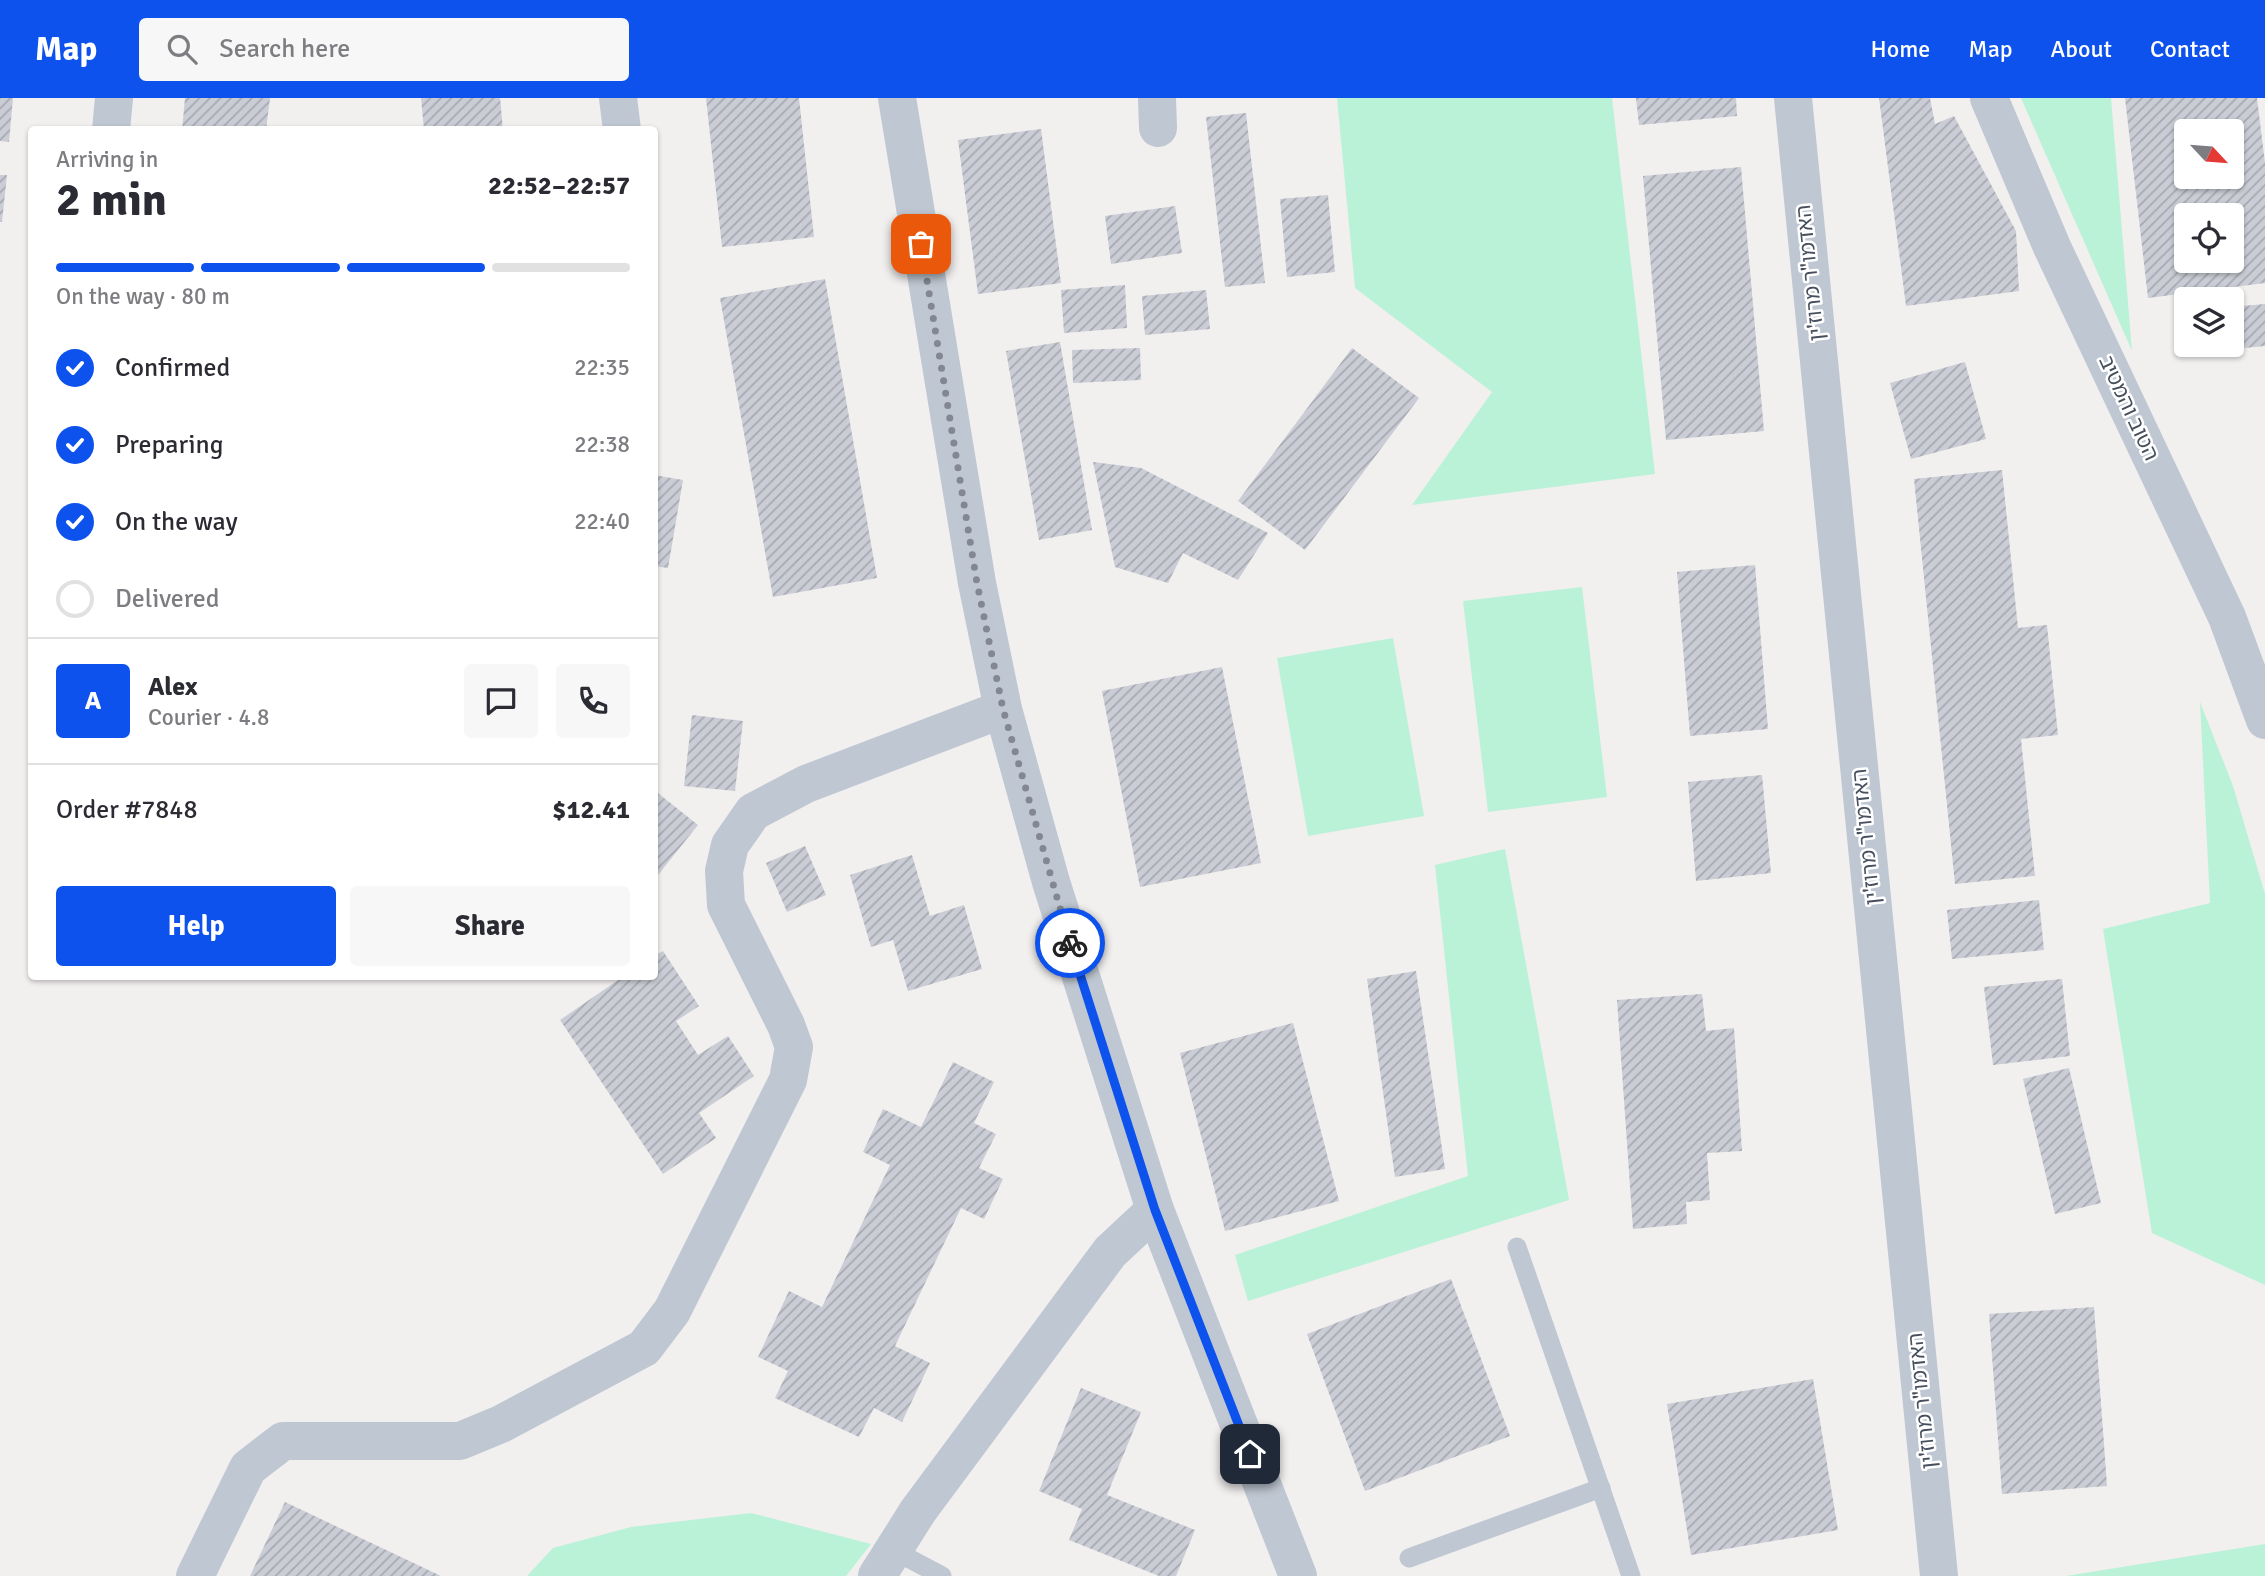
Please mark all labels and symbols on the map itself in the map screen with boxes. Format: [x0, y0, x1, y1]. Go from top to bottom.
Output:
north arrow [2174, 119, 2244, 189]
street label: האדמו"ר מרוז'ין [1790, 204, 1830, 342]
pin [891, 214, 951, 274]
street label: הטוב והמטיב [2093, 351, 2165, 465]
street label: האדמו"ר מרוז'ין [1846, 768, 1886, 906]
courier [1035, 908, 1105, 978]
street label: האדמו"ר מרוז'ין [1902, 1332, 1942, 1470]
pin [1220, 1424, 1280, 1484]

